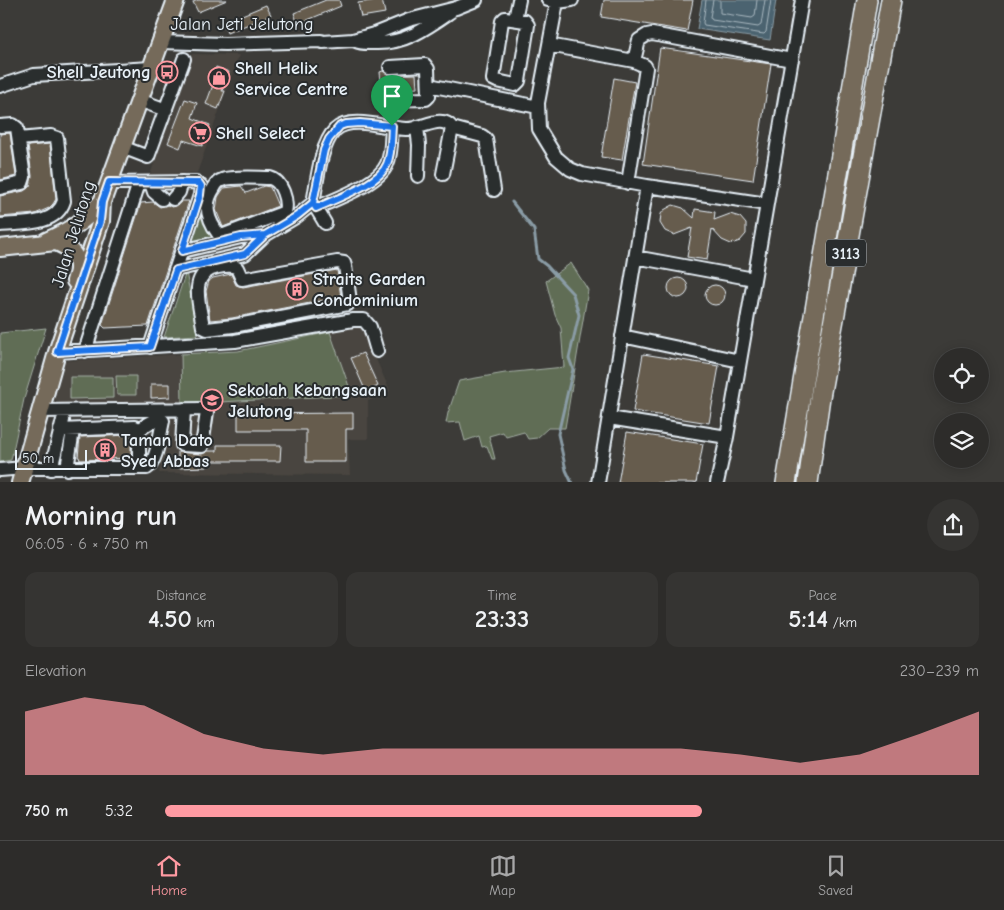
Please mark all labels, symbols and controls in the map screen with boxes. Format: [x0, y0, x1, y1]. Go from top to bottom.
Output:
street label: Jalan Jeti Jelutong [170, 14, 314, 35]
place label: Shell Helix Service Centre [235, 58, 348, 100]
bus stop icon: Shell Jeutong [155, 60, 179, 84]
place label: Shell Jeutong [47, 62, 151, 83]
shop icon: Shell Helix Service Centre [207, 66, 231, 90]
pin [371, 75, 413, 126]
icon: arrive [378, 82, 406, 110]
supermarket icon: Shell Select [188, 121, 212, 145]
place label: Shell Select [216, 123, 306, 144]
street label: Jalan Jelutong [47, 178, 100, 290]
road number: 3113 [826, 240, 866, 266]
place label: Straits Garden Condominium [313, 269, 426, 311]
building icon: Straits Garden Condominium [285, 277, 309, 301]
map controls [934, 348, 989, 468]
button: locate [934, 348, 989, 403]
place label: Sekolah Kebangsaan Jelutong [228, 380, 387, 422]
school or university icon: Sekolah Kebangsaan Jelutong [200, 388, 224, 412]
button: layers [934, 413, 989, 468]
place label: Taman Dato Syed Abbas [121, 430, 213, 472]
building icon: Taman Dato Syed Abbas [93, 438, 117, 462]
scale bar [15, 448, 88, 471]
text: 50 m [22, 450, 54, 467]
button: share [927, 499, 979, 551]
text: Morning run [25, 500, 177, 532]
text: 06:05 · 6 × 750 m [25, 535, 148, 553]
text: Distance [156, 587, 206, 604]
text: Time [487, 587, 517, 604]
text: Pace [809, 587, 837, 604]
text: 4.50 [148, 604, 192, 633]
text: 23:33 [475, 604, 529, 633]
text: 5:14 [788, 604, 828, 633]
text: km [192, 614, 215, 631]
text: /km [828, 614, 857, 631]
text: Elevation [25, 662, 86, 680]
text: 230–239 m [900, 662, 979, 680]
text: 750 m [25, 802, 68, 820]
text: 5:32 [105, 802, 133, 820]
tab: Home [151, 852, 187, 899]
tab: Map [489, 852, 517, 899]
tab: Saved [818, 852, 853, 899]

